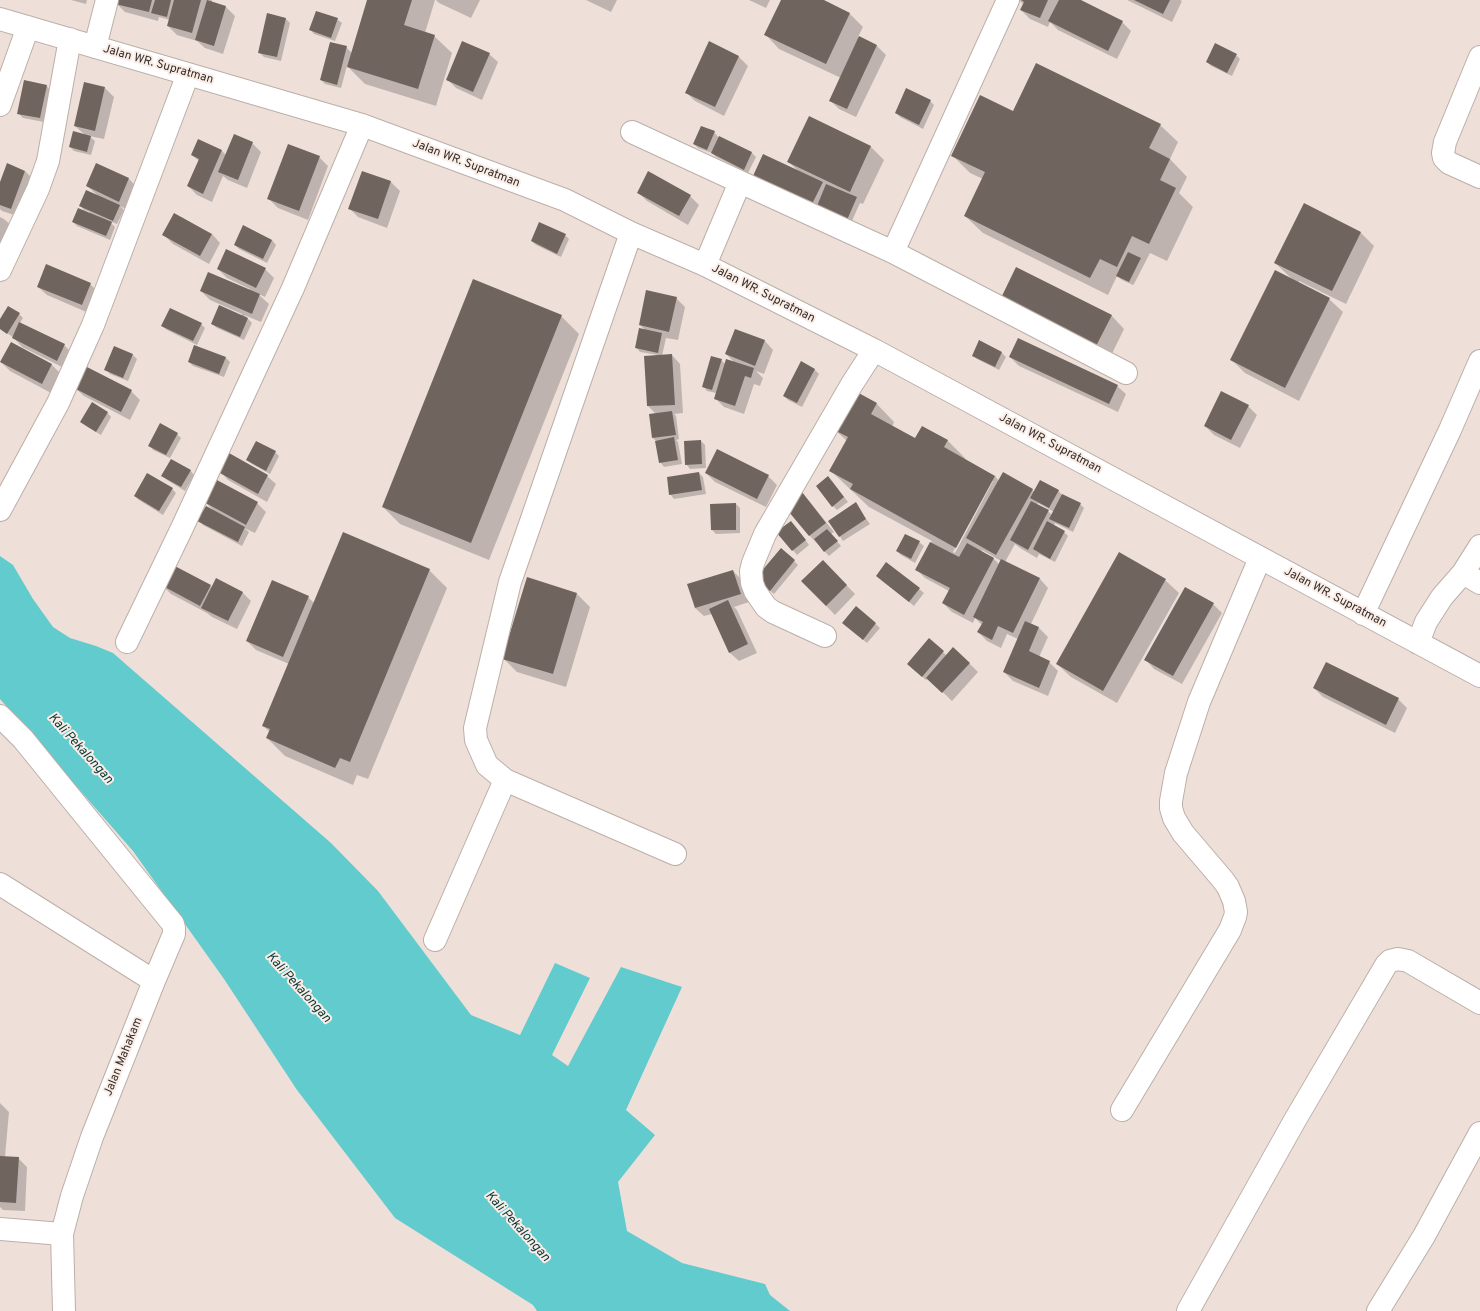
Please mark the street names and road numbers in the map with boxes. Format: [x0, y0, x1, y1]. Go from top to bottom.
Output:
street label: Jalan WR. Supratman [101, 42, 215, 88]
street label: Jalan WR. Supratman [410, 137, 522, 191]
street label: Jalan WR. Supratman [709, 262, 817, 326]
street label: Jalan WR. Supratman [996, 411, 1104, 477]
street label: Jalan WR. Supratman [1281, 565, 1389, 631]
street label: Jalan Mahakam [102, 1016, 146, 1098]

